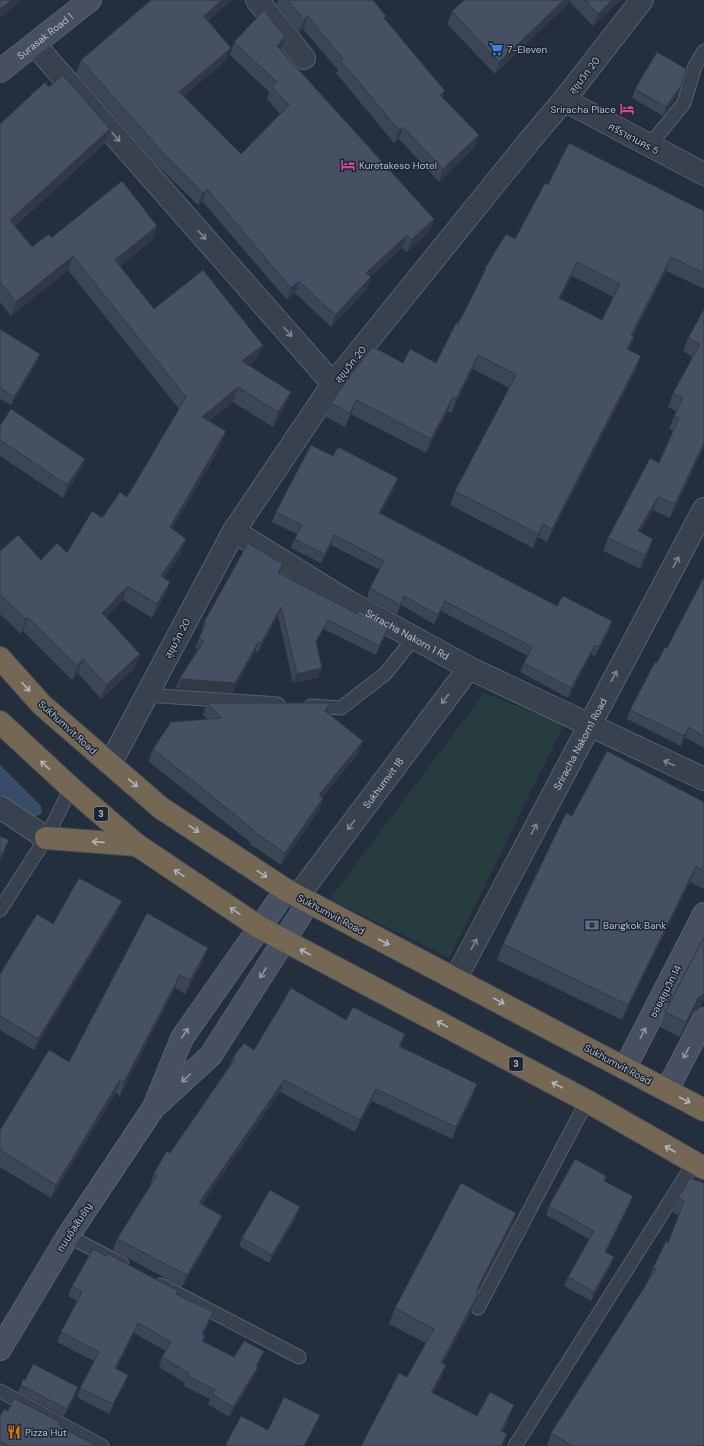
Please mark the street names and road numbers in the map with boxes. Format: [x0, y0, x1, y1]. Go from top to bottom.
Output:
street label: Surasak Road 1 [14, 10, 76, 62]
street label: สุขุมวิท 20 [566, 54, 603, 96]
street label: ศรีราชานคร 5 [606, 120, 661, 157]
street label: สุขุมวิท 20 [332, 343, 369, 385]
street label: Sriracha Nakorn 1 Rd [363, 606, 451, 663]
street label: สุขุมวิท 20 [161, 616, 193, 660]
street label: Sriracha Nakorn1 Road [551, 696, 610, 792]
street label: Sukhumvit Road [36, 698, 100, 757]
street label: Sukhumvit 18 [360, 755, 407, 811]
road number: 3 [94, 807, 108, 821]
street label: Sukhumvit Road [295, 891, 367, 938]
street label: ซอยสุขุมวิท 14 [647, 963, 684, 1020]
street label: Sukhumvit Road [582, 1041, 654, 1088]
road number: 3 [509, 1057, 523, 1071]
street label: ถนนอัสสัมชัญ [54, 1200, 95, 1254]

